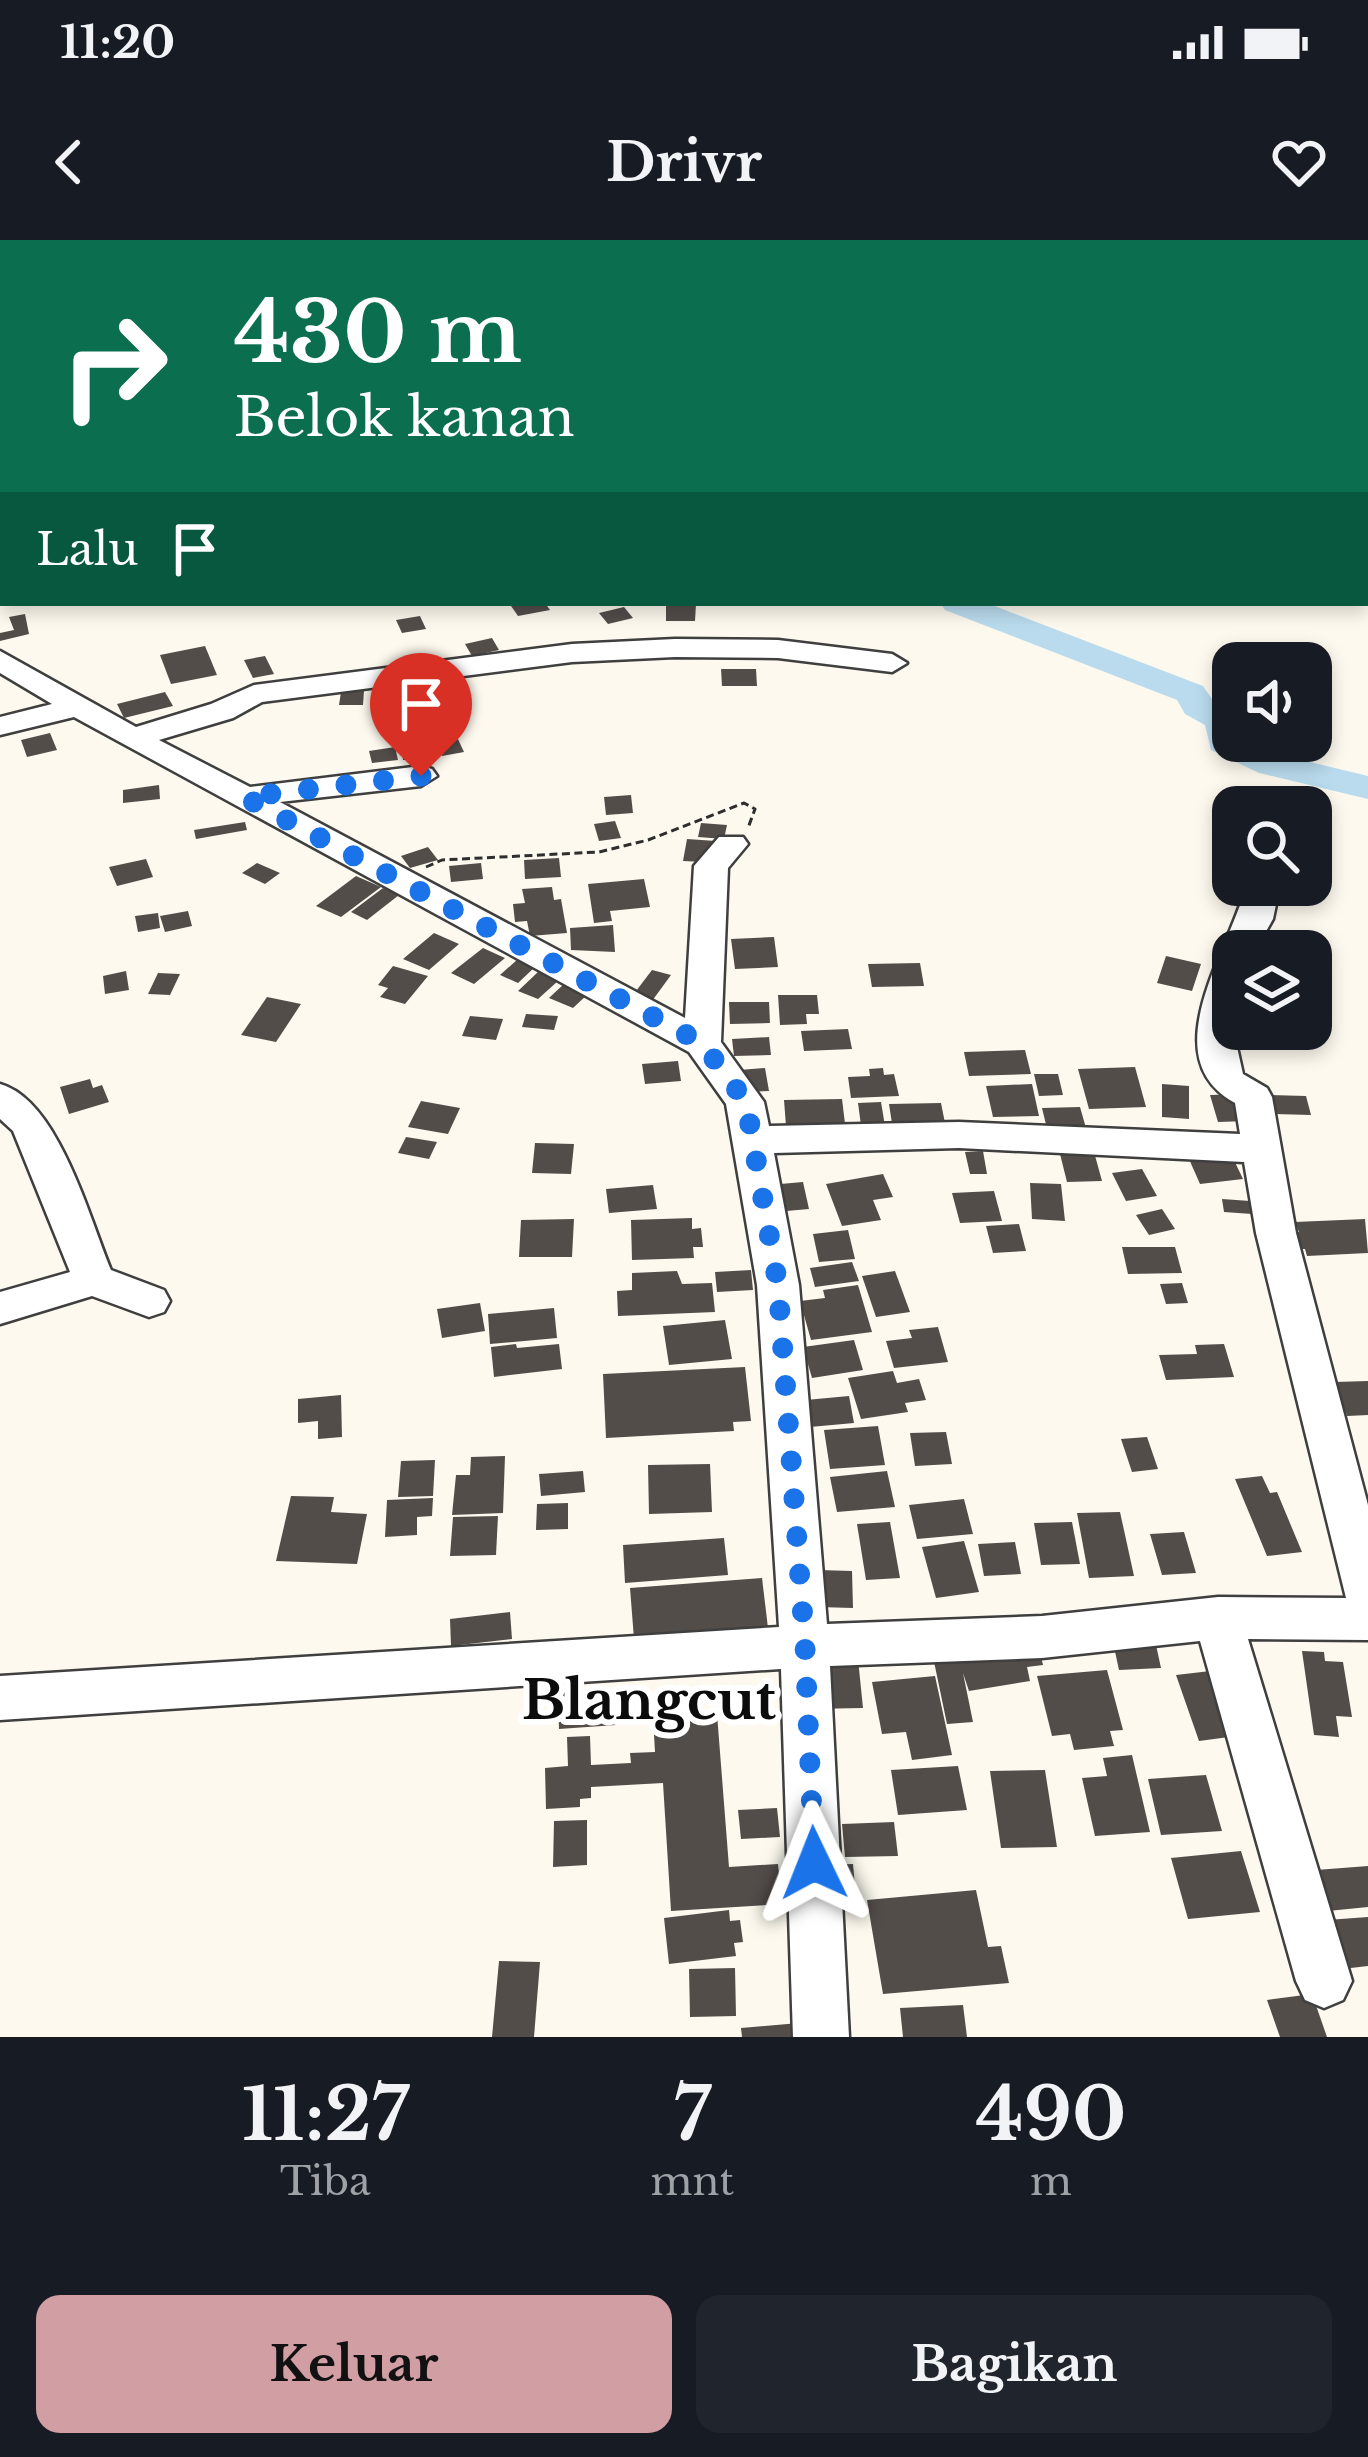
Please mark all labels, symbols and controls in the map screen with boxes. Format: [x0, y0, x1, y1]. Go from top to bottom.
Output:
text: 11:20 [60, 14, 175, 70]
icon: back [36, 129, 102, 195]
text: Drivr [606, 129, 762, 196]
icon: heart [1266, 129, 1332, 195]
text: 430 m [234, 281, 522, 385]
icon: right [36, 288, 192, 444]
text: Belok kanan [234, 384, 575, 451]
icon: arrive [162, 516, 228, 582]
text: Lalu [36, 521, 138, 577]
map controls [1212, 642, 1332, 1050]
button: sound [1212, 642, 1332, 762]
pin [370, 653, 472, 776]
icon: arrive [388, 671, 454, 737]
button: search [1212, 786, 1332, 906]
button: layers [1212, 930, 1332, 1050]
district label: Blangcut [522, 1667, 776, 1734]
position arrow [751, 1800, 877, 1926]
text: 11:27 [242, 2070, 409, 2159]
text: 7 [674, 2070, 711, 2159]
text: 490 [976, 2070, 1126, 2159]
text: Tiba [280, 2157, 371, 2206]
text: mnt [651, 2157, 734, 2206]
text: m [1030, 2157, 1072, 2206]
button: Keluar [36, 2295, 672, 2433]
button: Bagikan [696, 2295, 1332, 2433]

